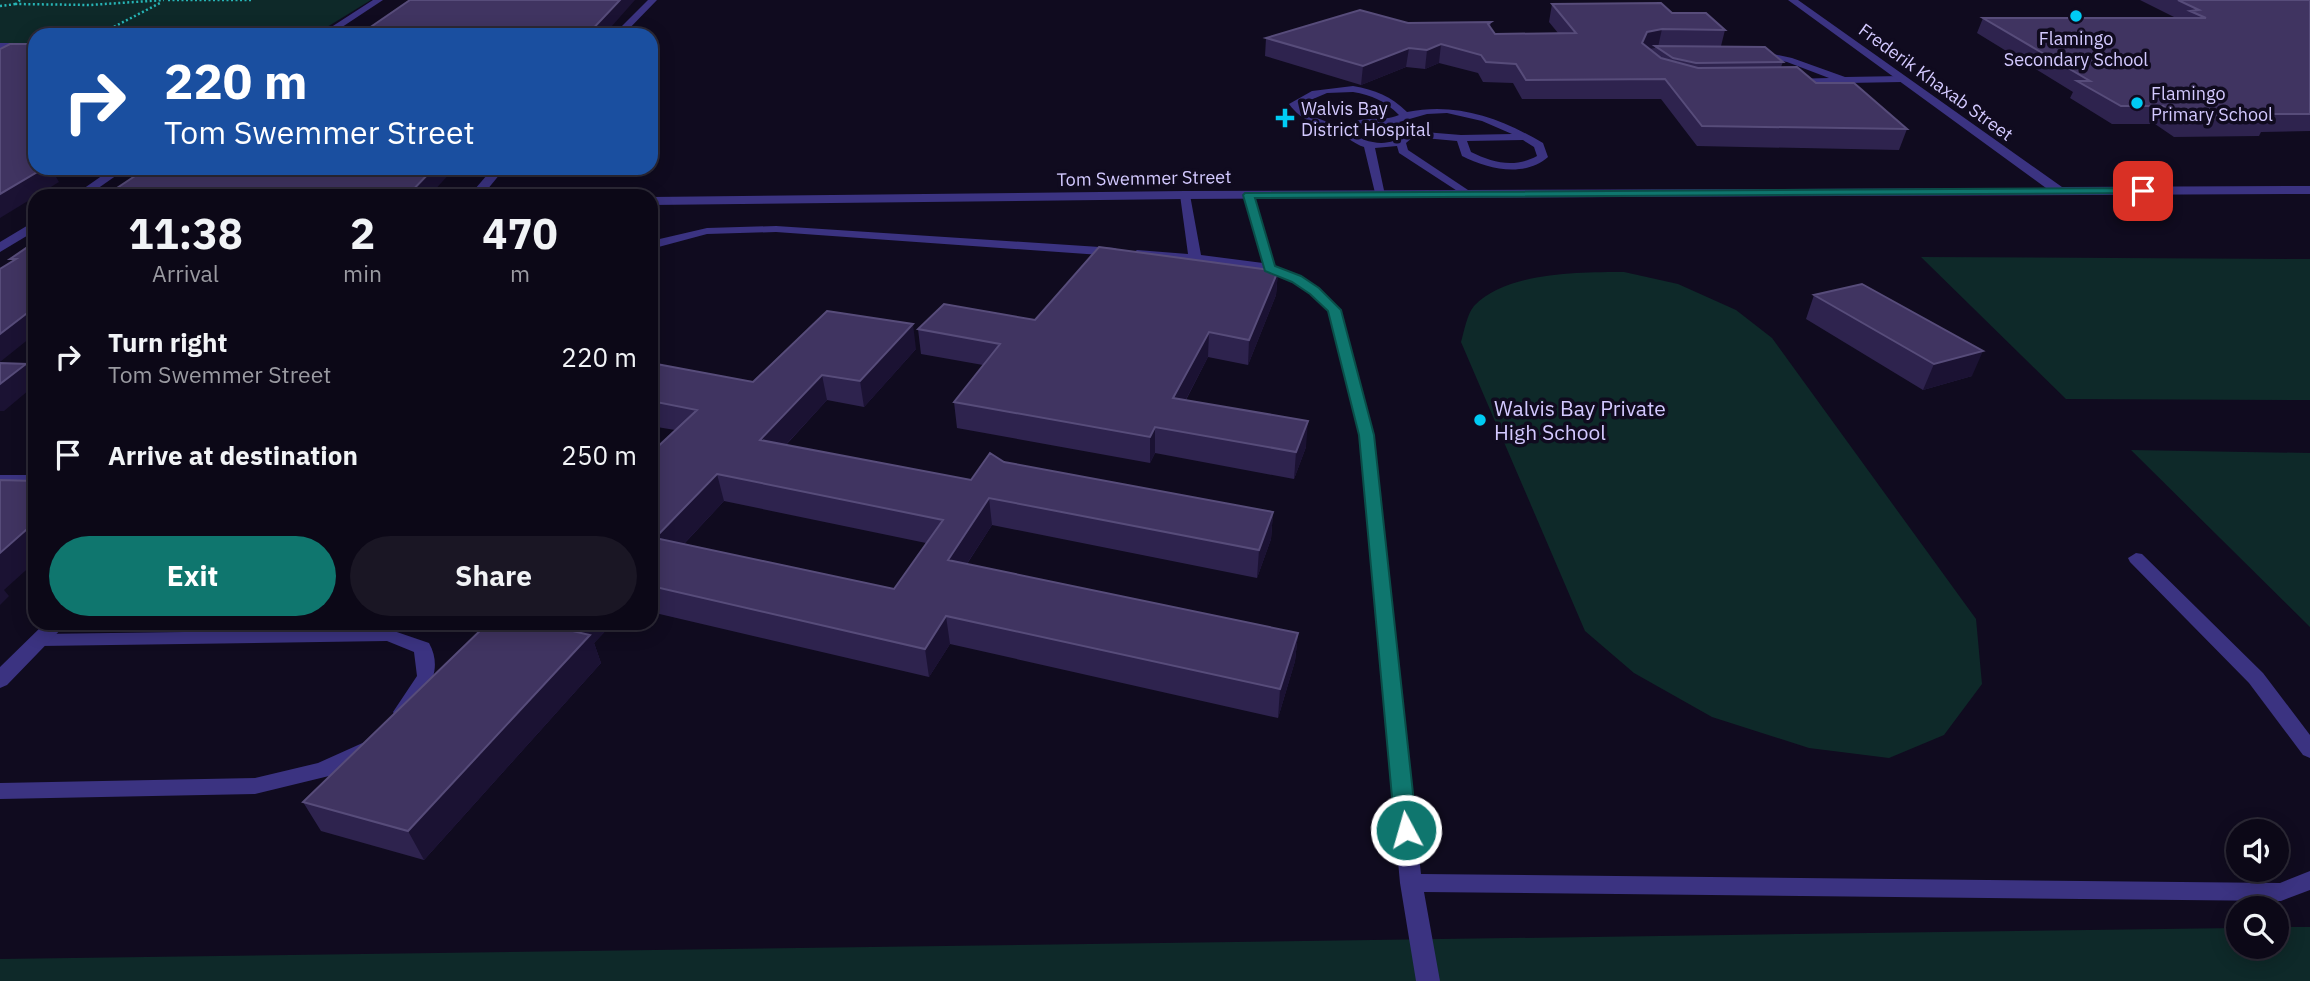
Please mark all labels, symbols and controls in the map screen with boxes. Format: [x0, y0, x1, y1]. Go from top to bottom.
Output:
marker: Flamingo Secondary School [2068, 8, 2084, 24]
street label: Frederik Khaxab Street [1854, 18, 2018, 146]
place label: Flamingo Secondary School [2004, 27, 2148, 71]
text: 220 m [164, 49, 308, 112]
icon: right [49, 56, 140, 147]
place label: Flamingo Primary School [2151, 82, 2273, 126]
marker: Flamingo Primary School [2129, 95, 2145, 111]
place label: Walvis Bay District Hospital [1301, 97, 1431, 141]
marker: Walvis Bay District Hospital [1275, 108, 1295, 128]
text: Tom Swemmer Street [164, 111, 475, 153]
pin [2113, 161, 2173, 221]
street label: Tom Swemmer Street [1056, 165, 1232, 191]
icon: arrive [2124, 172, 2162, 210]
text: 11:38 [128, 206, 243, 261]
text: 2 [350, 206, 375, 261]
text: 470 [482, 206, 558, 261]
text: Arrival [152, 258, 219, 288]
text: min [343, 258, 382, 288]
text: m [510, 258, 530, 288]
text: Turn right [108, 325, 227, 359]
icon: right [49, 338, 87, 376]
text: 220 m [561, 340, 637, 374]
text: Tom Swemmer Street [108, 359, 331, 389]
place label: Walvis Bay Private High School [1494, 394, 1666, 446]
marker: Walvis Bay Private High School [1472, 412, 1488, 428]
icon: arrive [49, 436, 87, 474]
text: Arrive at destination [108, 438, 358, 472]
text: 250 m [561, 438, 637, 472]
button: Exit [49, 536, 336, 616]
button: Share [350, 536, 637, 616]
position arrow [1369, 793, 1443, 867]
map controls [2226, 819, 2289, 959]
button: sound [2226, 819, 2289, 882]
button: search [2226, 896, 2289, 959]

